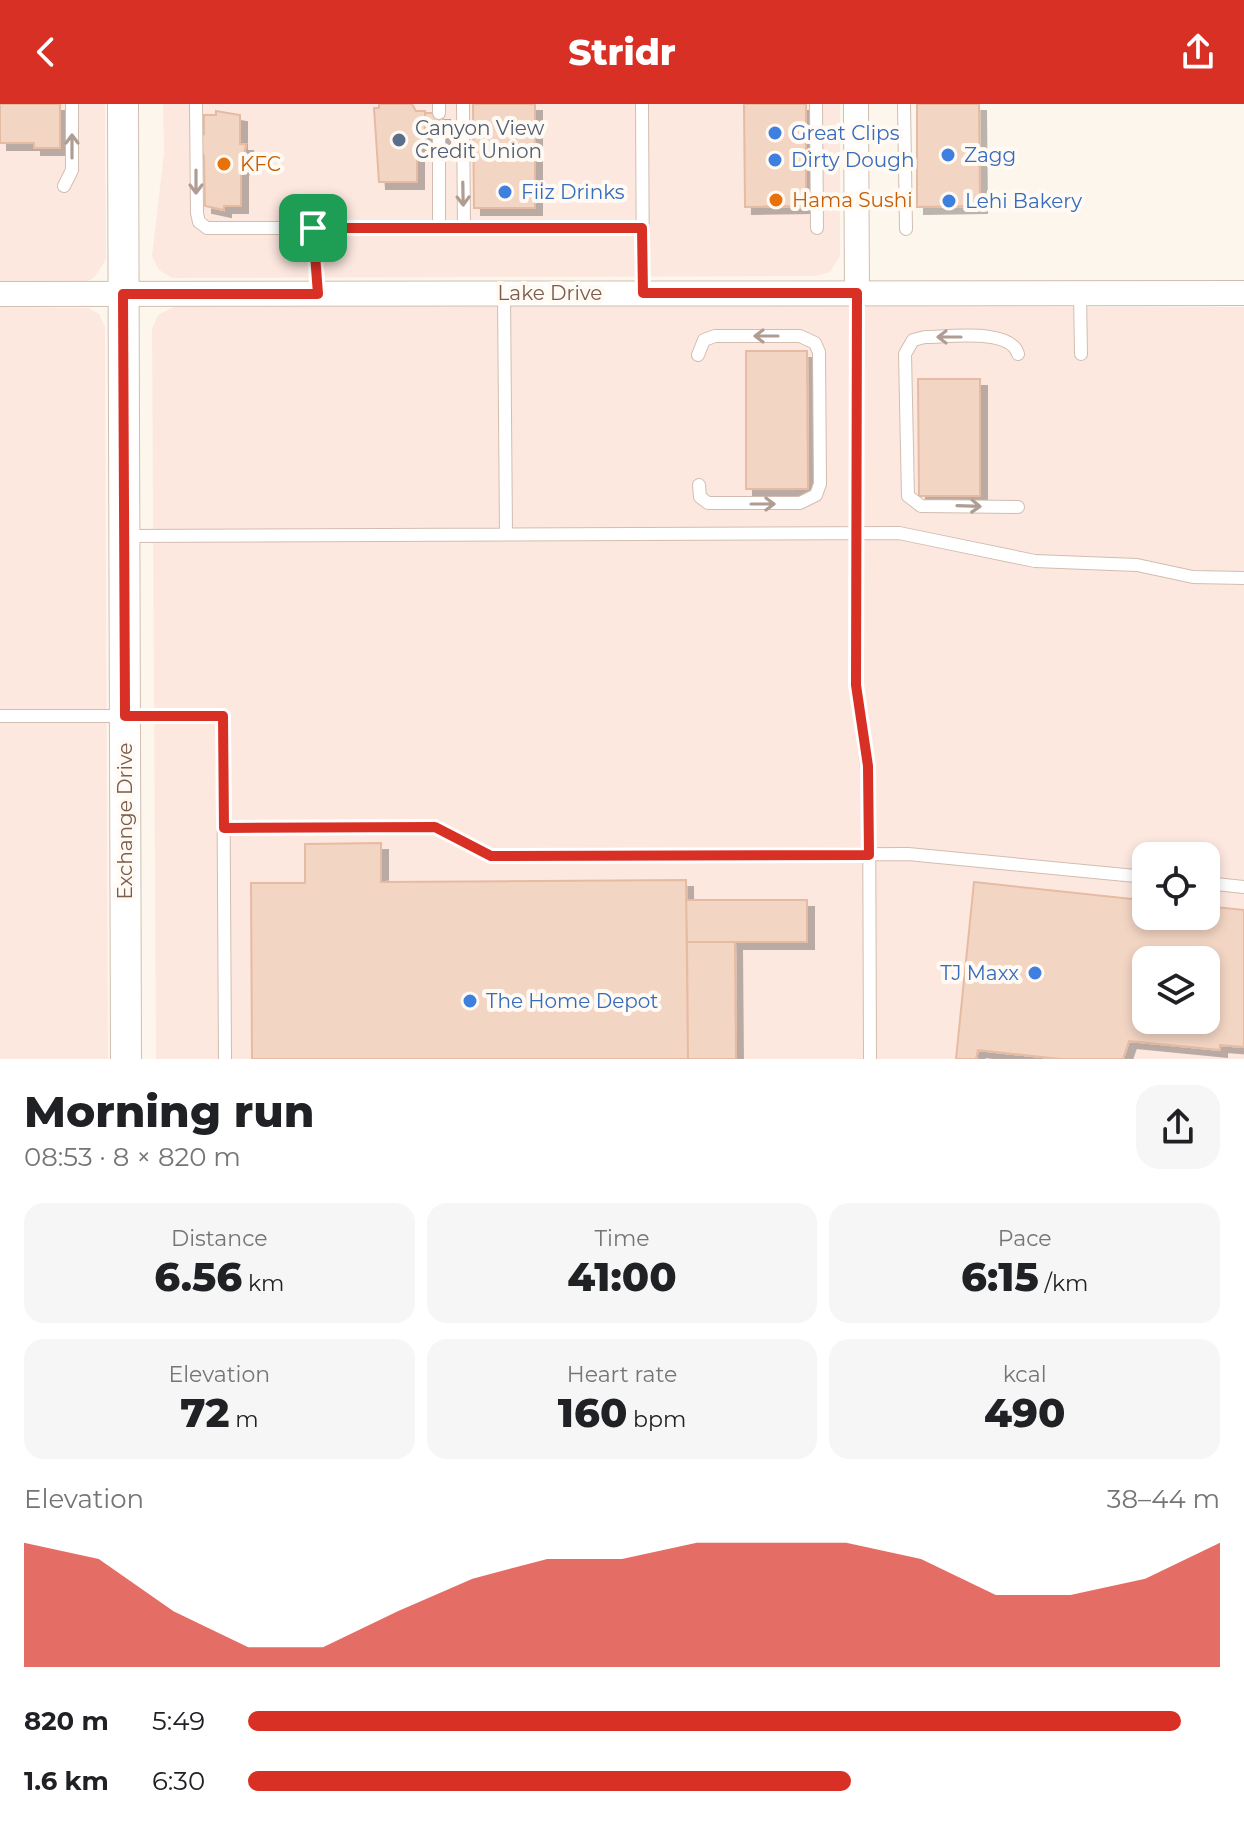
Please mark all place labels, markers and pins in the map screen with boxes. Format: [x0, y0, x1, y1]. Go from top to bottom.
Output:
place label: Canyon View Credit Union [415, 116, 545, 163]
place label: Great Clips [791, 121, 900, 145]
marker: Great Clips [766, 124, 784, 142]
marker: Canyon View Credit Union [390, 131, 408, 149]
place label: Zagg [964, 143, 1016, 167]
marker: Zagg [939, 146, 957, 164]
place label: Dirty Dough [791, 148, 914, 172]
marker: Dirty Dough [766, 151, 784, 169]
place label: KFC [240, 152, 281, 176]
marker: KFC [215, 155, 233, 173]
place label: Fiiz Drinks [521, 180, 625, 204]
marker: Fiiz Drinks [496, 183, 514, 201]
place label: Hama Sushi [792, 188, 913, 212]
place label: Lehi Bakery [965, 189, 1082, 213]
marker: Hama Sushi [767, 191, 785, 209]
marker: Lehi Bakery [940, 192, 958, 210]
pin [279, 194, 347, 262]
place label: TJ Maxx [940, 961, 1019, 985]
marker: TJ Maxx [1026, 964, 1044, 982]
place label: The Home Depot [486, 989, 658, 1013]
marker: The Home Depot [461, 992, 479, 1010]

